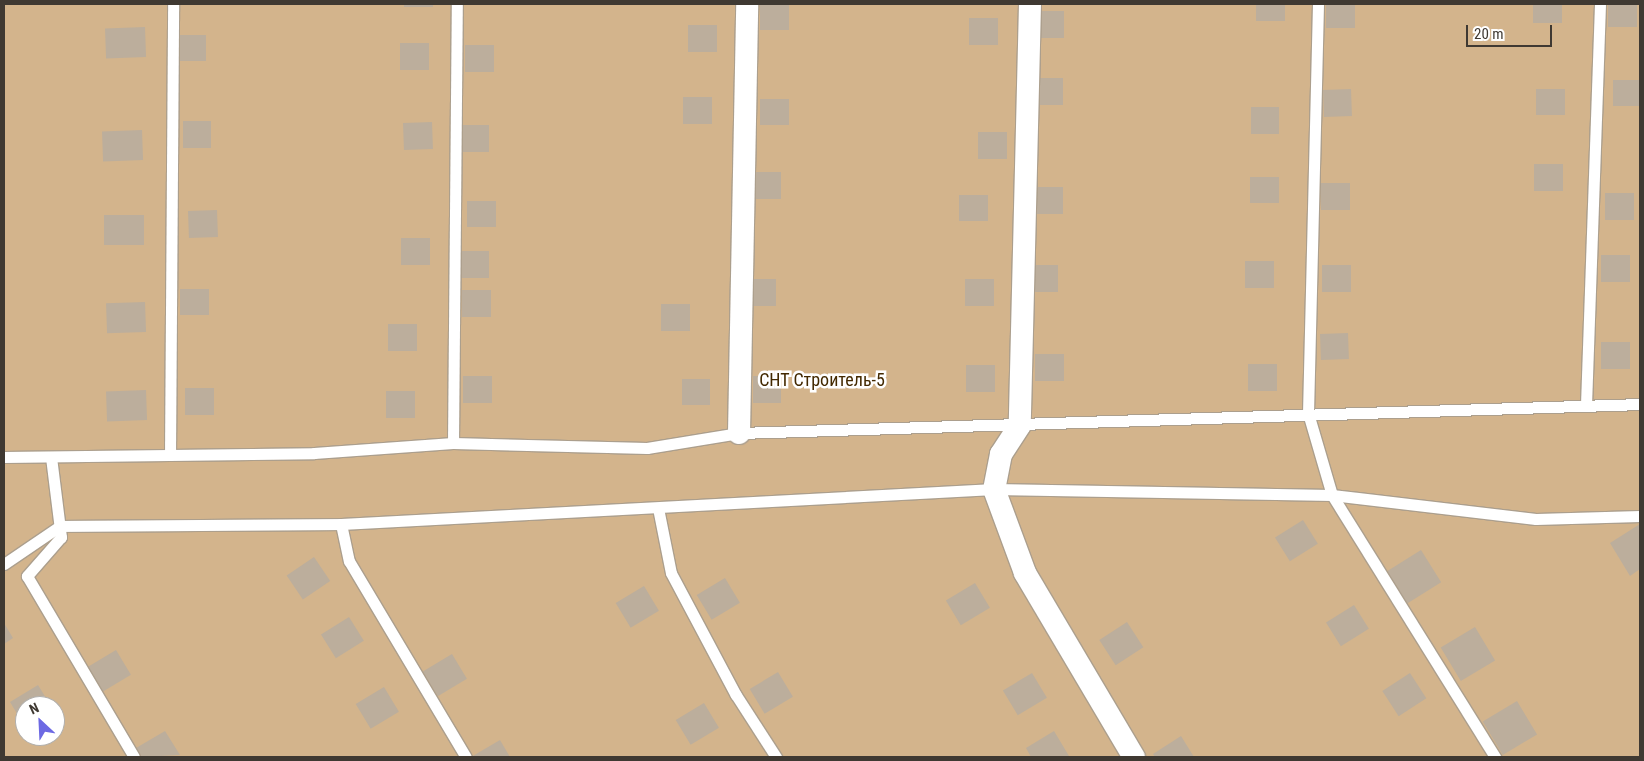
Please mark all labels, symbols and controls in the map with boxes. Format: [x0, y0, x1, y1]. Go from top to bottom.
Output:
scale bar [1469, 15, 1555, 47]
text: 20 m [1474, 25, 1504, 43]
park label: СНТ Строитель-5 [759, 369, 885, 391]
north arrow [15, 696, 65, 746]
text: N [27, 699, 41, 717]

